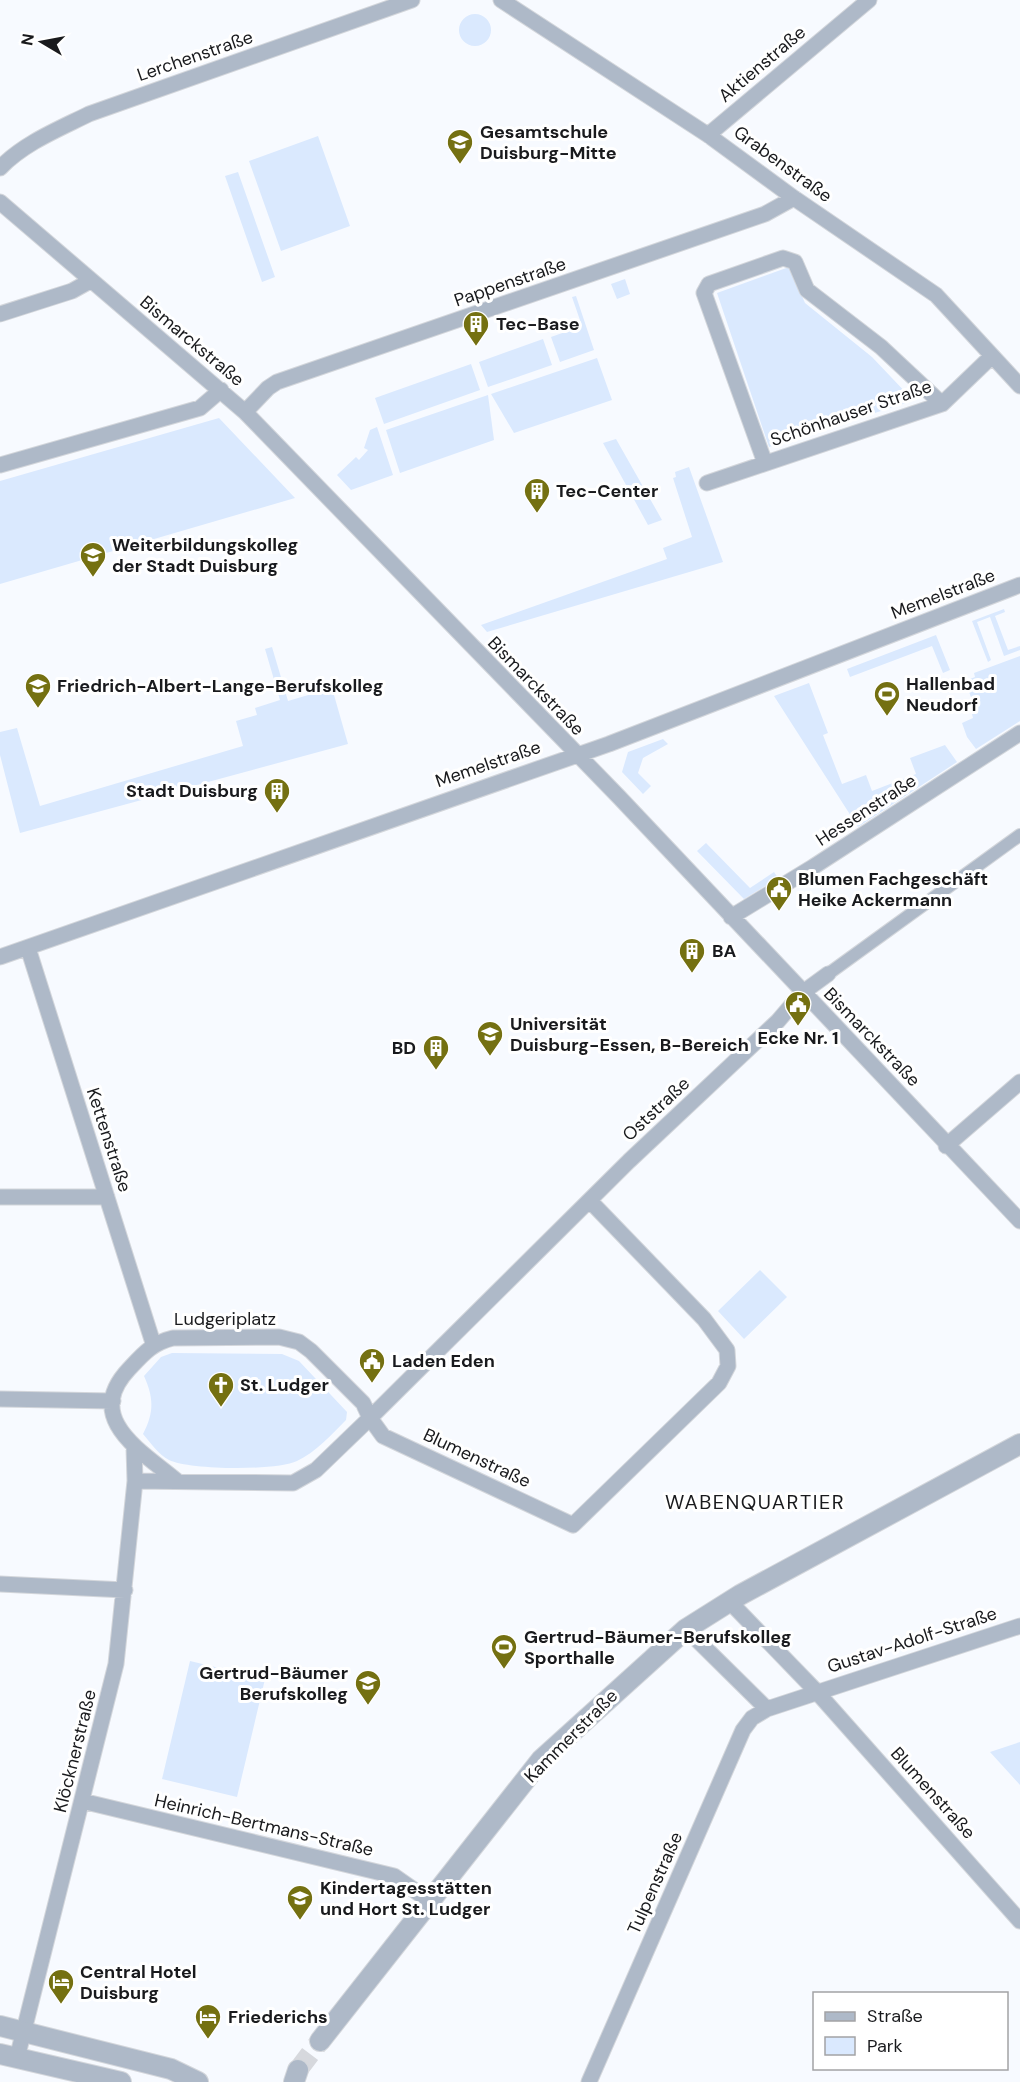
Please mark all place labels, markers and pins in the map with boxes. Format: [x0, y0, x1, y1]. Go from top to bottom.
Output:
place label: Gesamtschule Duisburg-Mitte [480, 120, 617, 165]
school or university icon: Gesamtschule Duisburg-Mitte [445, 127, 475, 165]
building icon: Tec-Base [461, 309, 491, 347]
place label: Tec-Base [496, 312, 580, 336]
building icon: Tec-Center [522, 476, 552, 514]
place label: Tec-Center [556, 479, 658, 503]
place label: Weiterbildungskolleg der Stadt Duisburg [112, 533, 298, 578]
school or university icon: Weiterbildungskolleg der Stadt Duisburg [78, 540, 108, 578]
school or university icon: Friedrich-Albert-Lange-Berufskolleg [23, 671, 53, 709]
place label: Hallenbad Neudorf [906, 672, 995, 717]
place label: Friedrich-Albert-Lange-Berufskolleg [57, 674, 383, 698]
sports icon: Hallenbad Neudorf [872, 679, 902, 717]
building icon: Stadt Duisburg [262, 776, 292, 814]
place label: Stadt Duisburg [126, 779, 258, 803]
place label: Blumen Fachgeschäft Heike Ackermann [798, 867, 988, 912]
public building icon: Blumen Fachgeschäft Heike Ackermann [764, 874, 794, 912]
building icon: BA [677, 936, 707, 974]
place label: BA [712, 939, 736, 963]
public building icon: Ecke Nr. 1 [783, 989, 813, 1027]
place label: Universität Duisburg-Essen, B-Bereich [510, 1012, 749, 1057]
school or university icon: Universität Duisburg-Essen, B-Bereich [475, 1019, 505, 1057]
place label: Ecke Nr. 1 [757, 1026, 839, 1050]
building icon: BD [421, 1033, 451, 1071]
place label: BD [392, 1036, 416, 1060]
public building icon: Laden Eden [357, 1346, 387, 1384]
place label: Laden Eden [392, 1349, 495, 1373]
church icon: St. Ludger [206, 1370, 236, 1408]
place label: St. Ludger [240, 1373, 329, 1397]
place label: Gertrud-Bäumer-Berufskolleg Sporthalle [524, 1625, 792, 1670]
sports icon: Gertrud-Bäumer-Berufskolleg Sporthalle [489, 1632, 519, 1670]
place label: Gertrud-Bäumer Berufskolleg [199, 1661, 348, 1706]
school or university icon: Gertrud-Bäumer Berufskolleg [353, 1668, 383, 1706]
place label: Kindertagesstätten und Hort St. Ludger [320, 1876, 492, 1921]
school or university icon: Kindertagesstätten und Hort St. Ludger [285, 1883, 315, 1921]
place label: Central Hotel Duisburg [80, 1960, 197, 2005]
hotel icon: Central Hotel Duisburg [46, 1967, 76, 2005]
hotel icon: Friederichs [193, 2002, 223, 2040]
place label: Friederichs [228, 2005, 328, 2029]

